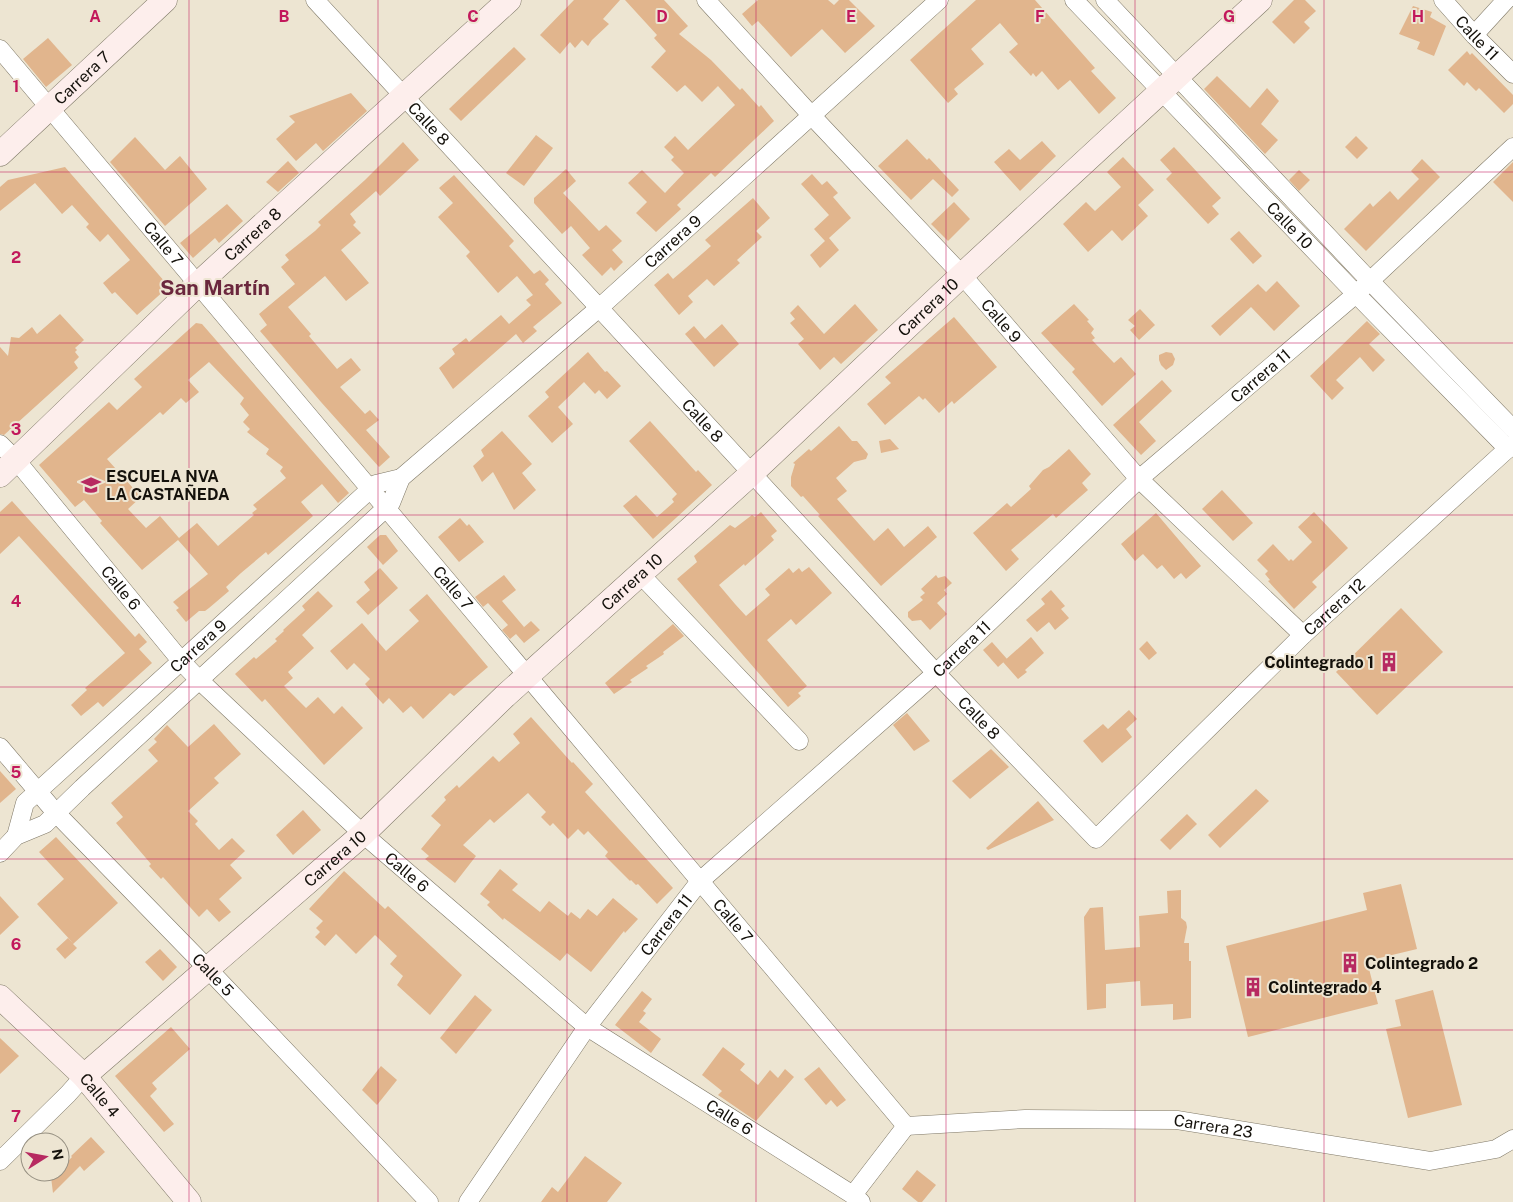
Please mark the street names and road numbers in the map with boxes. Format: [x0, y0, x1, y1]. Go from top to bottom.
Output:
street label: Calle 11 [1451, 12, 1503, 64]
street label: Carrera 7 [50, 47, 114, 109]
street label: Calle 8 [404, 98, 453, 149]
street label: Calle 10 [1263, 198, 1317, 253]
street label: Carrera 8 [221, 204, 285, 265]
street label: Carrera 9 [641, 211, 705, 272]
street label: Calle 7 [139, 218, 187, 269]
street label: Carrera 10 [894, 274, 963, 341]
street label: Calle 9 [977, 295, 1025, 347]
street label: Carrera 11 [1227, 345, 1295, 407]
street label: Calle 8 [678, 395, 727, 446]
street label: Carrera 10 [597, 549, 667, 615]
street label: Calle 6 [97, 562, 144, 614]
street label: Calle 7 [429, 562, 477, 614]
street label: Carrera 12 [1300, 574, 1369, 640]
street label: Carrera 9 [166, 616, 231, 677]
street label: Carrera 11 [929, 617, 995, 681]
street label: Calle 8 [954, 693, 1004, 744]
street label: Carrera 10 [300, 827, 370, 891]
street label: Calle 6 [381, 848, 433, 896]
street label: Carrera 11 [637, 890, 696, 960]
street label: Calle 7 [709, 895, 757, 947]
street label: Calle 5 [188, 950, 238, 1000]
street label: Calle 4 [76, 1069, 123, 1121]
street label: Calle 6 [702, 1096, 756, 1139]
street label: Carrera 23 [1172, 1111, 1254, 1142]

